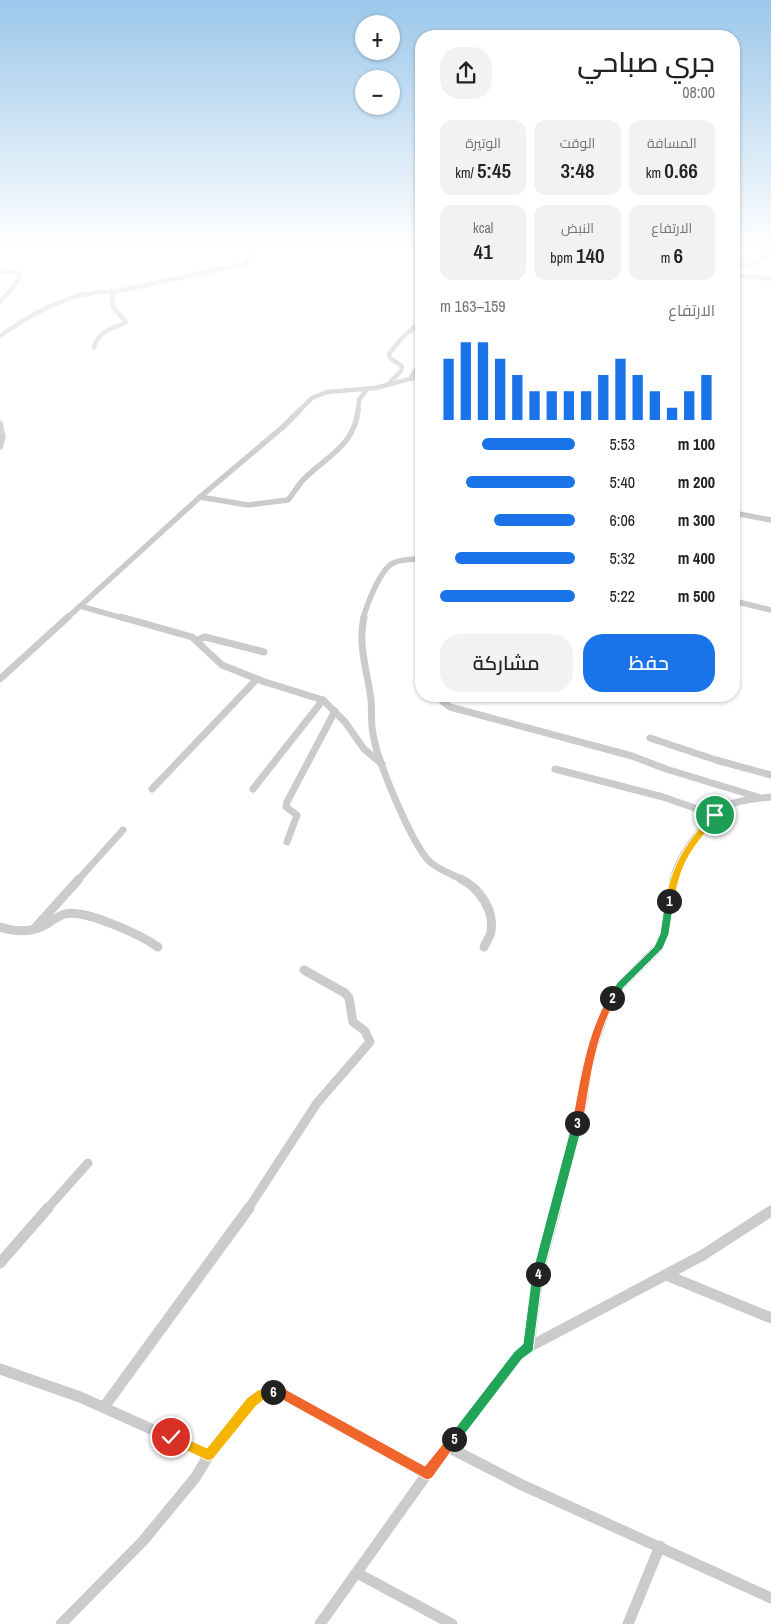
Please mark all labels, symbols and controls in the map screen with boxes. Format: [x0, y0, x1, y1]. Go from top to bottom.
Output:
map controls [355, 15, 400, 115]
button: + [355, 15, 400, 60]
text: جري صباحي [577, 43, 715, 81]
button: share [440, 47, 492, 99]
button: − [355, 70, 400, 115]
text: 08:00 [682, 81, 715, 103]
text: الوتيرة [465, 134, 501, 152]
text: الوقت [560, 134, 595, 152]
text: المسافة [647, 134, 697, 152]
text: 5:45 [477, 156, 511, 185]
text: 3:48 [560, 156, 595, 185]
text: 0.66 [664, 156, 698, 185]
text: /km [455, 164, 477, 182]
text: km [646, 164, 664, 182]
text: kcal [473, 219, 493, 237]
text: النبض [561, 219, 594, 237]
text: الارتفاع [651, 219, 692, 237]
text: 41 [474, 237, 493, 266]
text: 140 [576, 241, 605, 270]
text: 6 [673, 241, 683, 270]
text: bpm [550, 249, 576, 267]
text: m [661, 249, 673, 267]
text: 159–163 m [440, 295, 506, 317]
text: الارتفاع [668, 299, 715, 321]
text: 5:53 [609, 433, 635, 455]
text: 100 m [678, 433, 715, 455]
text: 5:40 [609, 471, 635, 493]
text: 200 m [678, 471, 715, 493]
text: 6:06 [609, 509, 635, 531]
text: 300 m [678, 509, 715, 531]
text: 5:32 [609, 547, 635, 569]
text: 400 m [678, 547, 715, 569]
text: 5:22 [609, 585, 635, 607]
text: 500 m [678, 585, 715, 607]
button: مشاركة [440, 634, 573, 692]
button: حفظ [583, 634, 715, 692]
pin [694, 794, 736, 836]
icon: arrive [701, 801, 729, 829]
pin: 1 [656, 888, 682, 914]
text: 1 [666, 892, 673, 910]
pin: 2 [600, 986, 624, 1010]
text: 2 [609, 989, 616, 1007]
pin: 3 [564, 1110, 590, 1136]
text: 3 [574, 1114, 581, 1132]
pin: 4 [526, 1262, 550, 1286]
text: 4 [535, 1265, 542, 1283]
pin: 6 [260, 1380, 286, 1404]
text: 6 [270, 1383, 277, 1401]
pin [150, 1416, 192, 1458]
icon: check [157, 1423, 185, 1451]
pin: 5 [442, 1426, 466, 1452]
text: 5 [451, 1430, 458, 1448]

